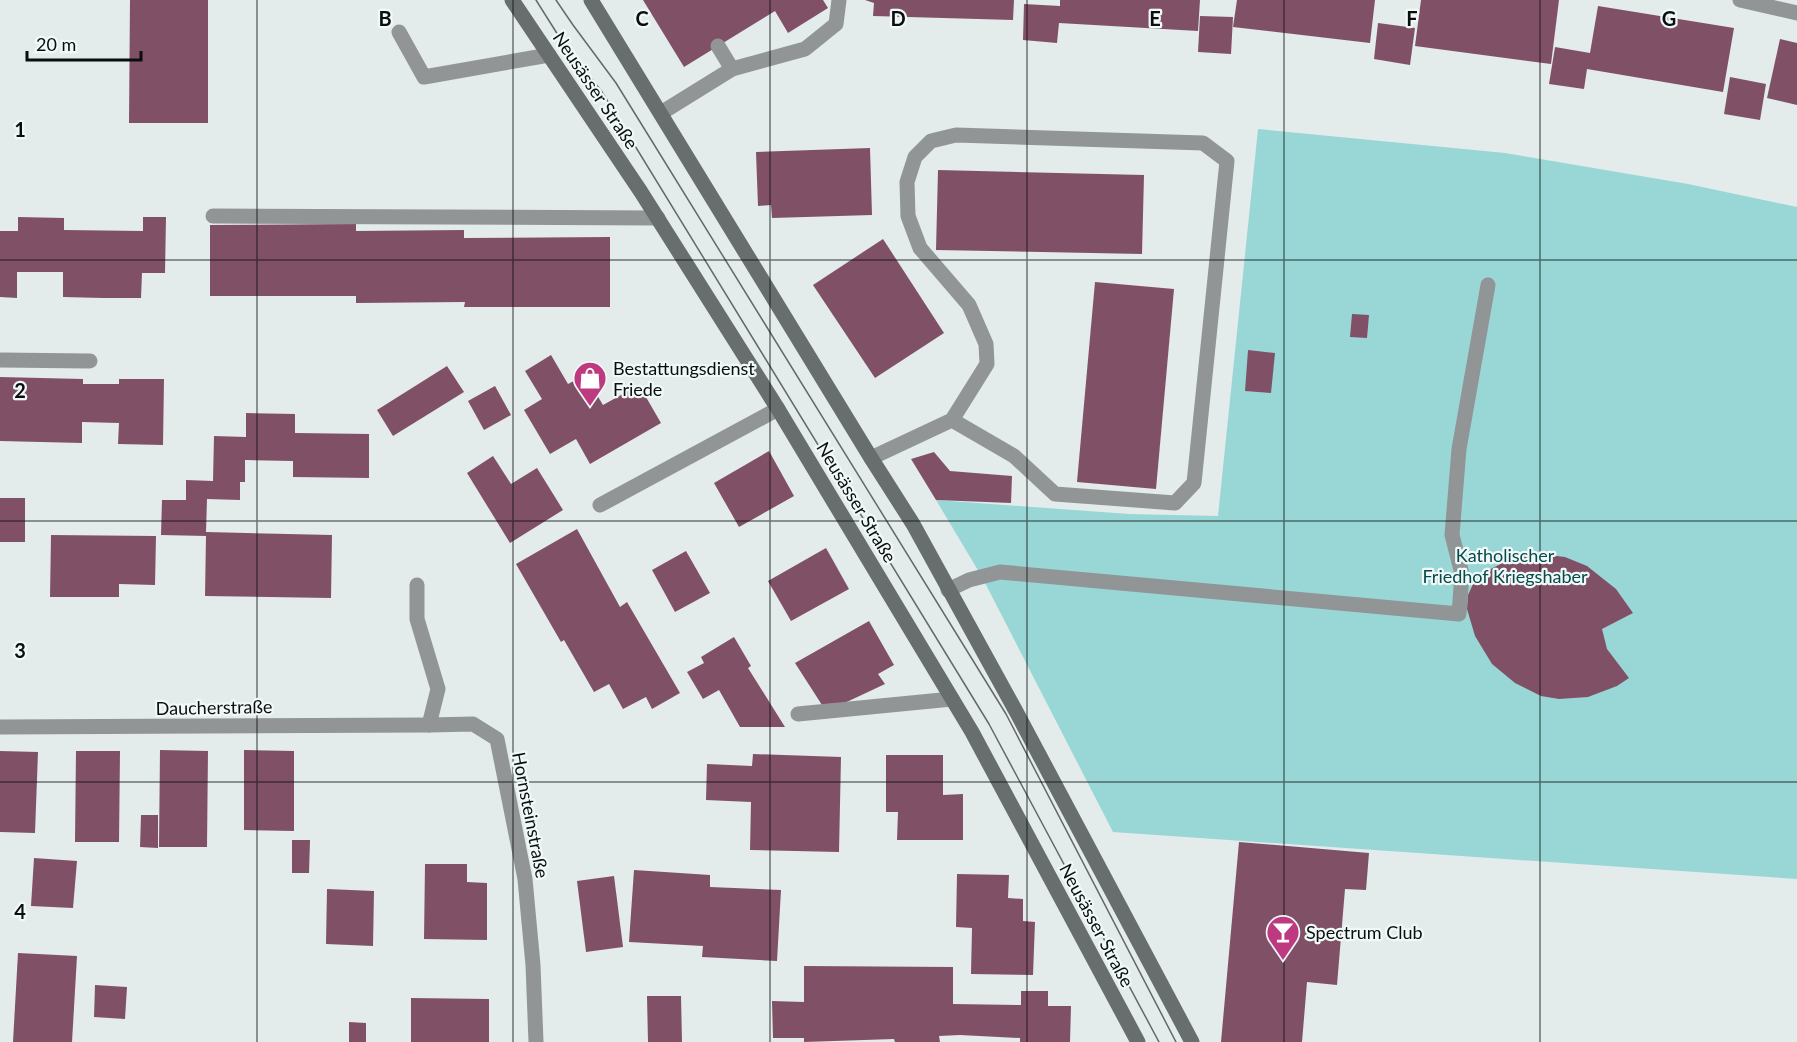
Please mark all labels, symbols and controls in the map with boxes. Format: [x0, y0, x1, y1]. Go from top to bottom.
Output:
text: B [378, 6, 392, 30]
text: C [635, 6, 649, 30]
text: D [890, 6, 906, 30]
text: E [1149, 6, 1161, 30]
text: F [1406, 6, 1418, 30]
text: G [1662, 6, 1676, 30]
scale bar [27, 24, 141, 62]
street label: Neusässer Straße [549, 27, 643, 153]
text: 20 m [36, 33, 76, 55]
text: 1 [14, 117, 26, 141]
place label: Bestattungsdienst Friede [613, 357, 755, 400]
shop icon: Bestattungsdienst Friede [572, 360, 608, 407]
text: 2 [14, 378, 26, 402]
street label: Neusässer Straße [812, 438, 902, 566]
park label: Katholischer Friedhof Kriegshaber [1422, 544, 1588, 587]
text: 3 [14, 638, 26, 662]
street label: Daucherstraße [156, 695, 272, 719]
street label: Hornsteinstraße [508, 750, 554, 880]
street label: Neusässer Straße [1055, 859, 1139, 991]
text: 4 [14, 899, 26, 923]
bar icon: Spectrum Club [1265, 914, 1301, 961]
place label: Spectrum Club [1306, 921, 1423, 943]

